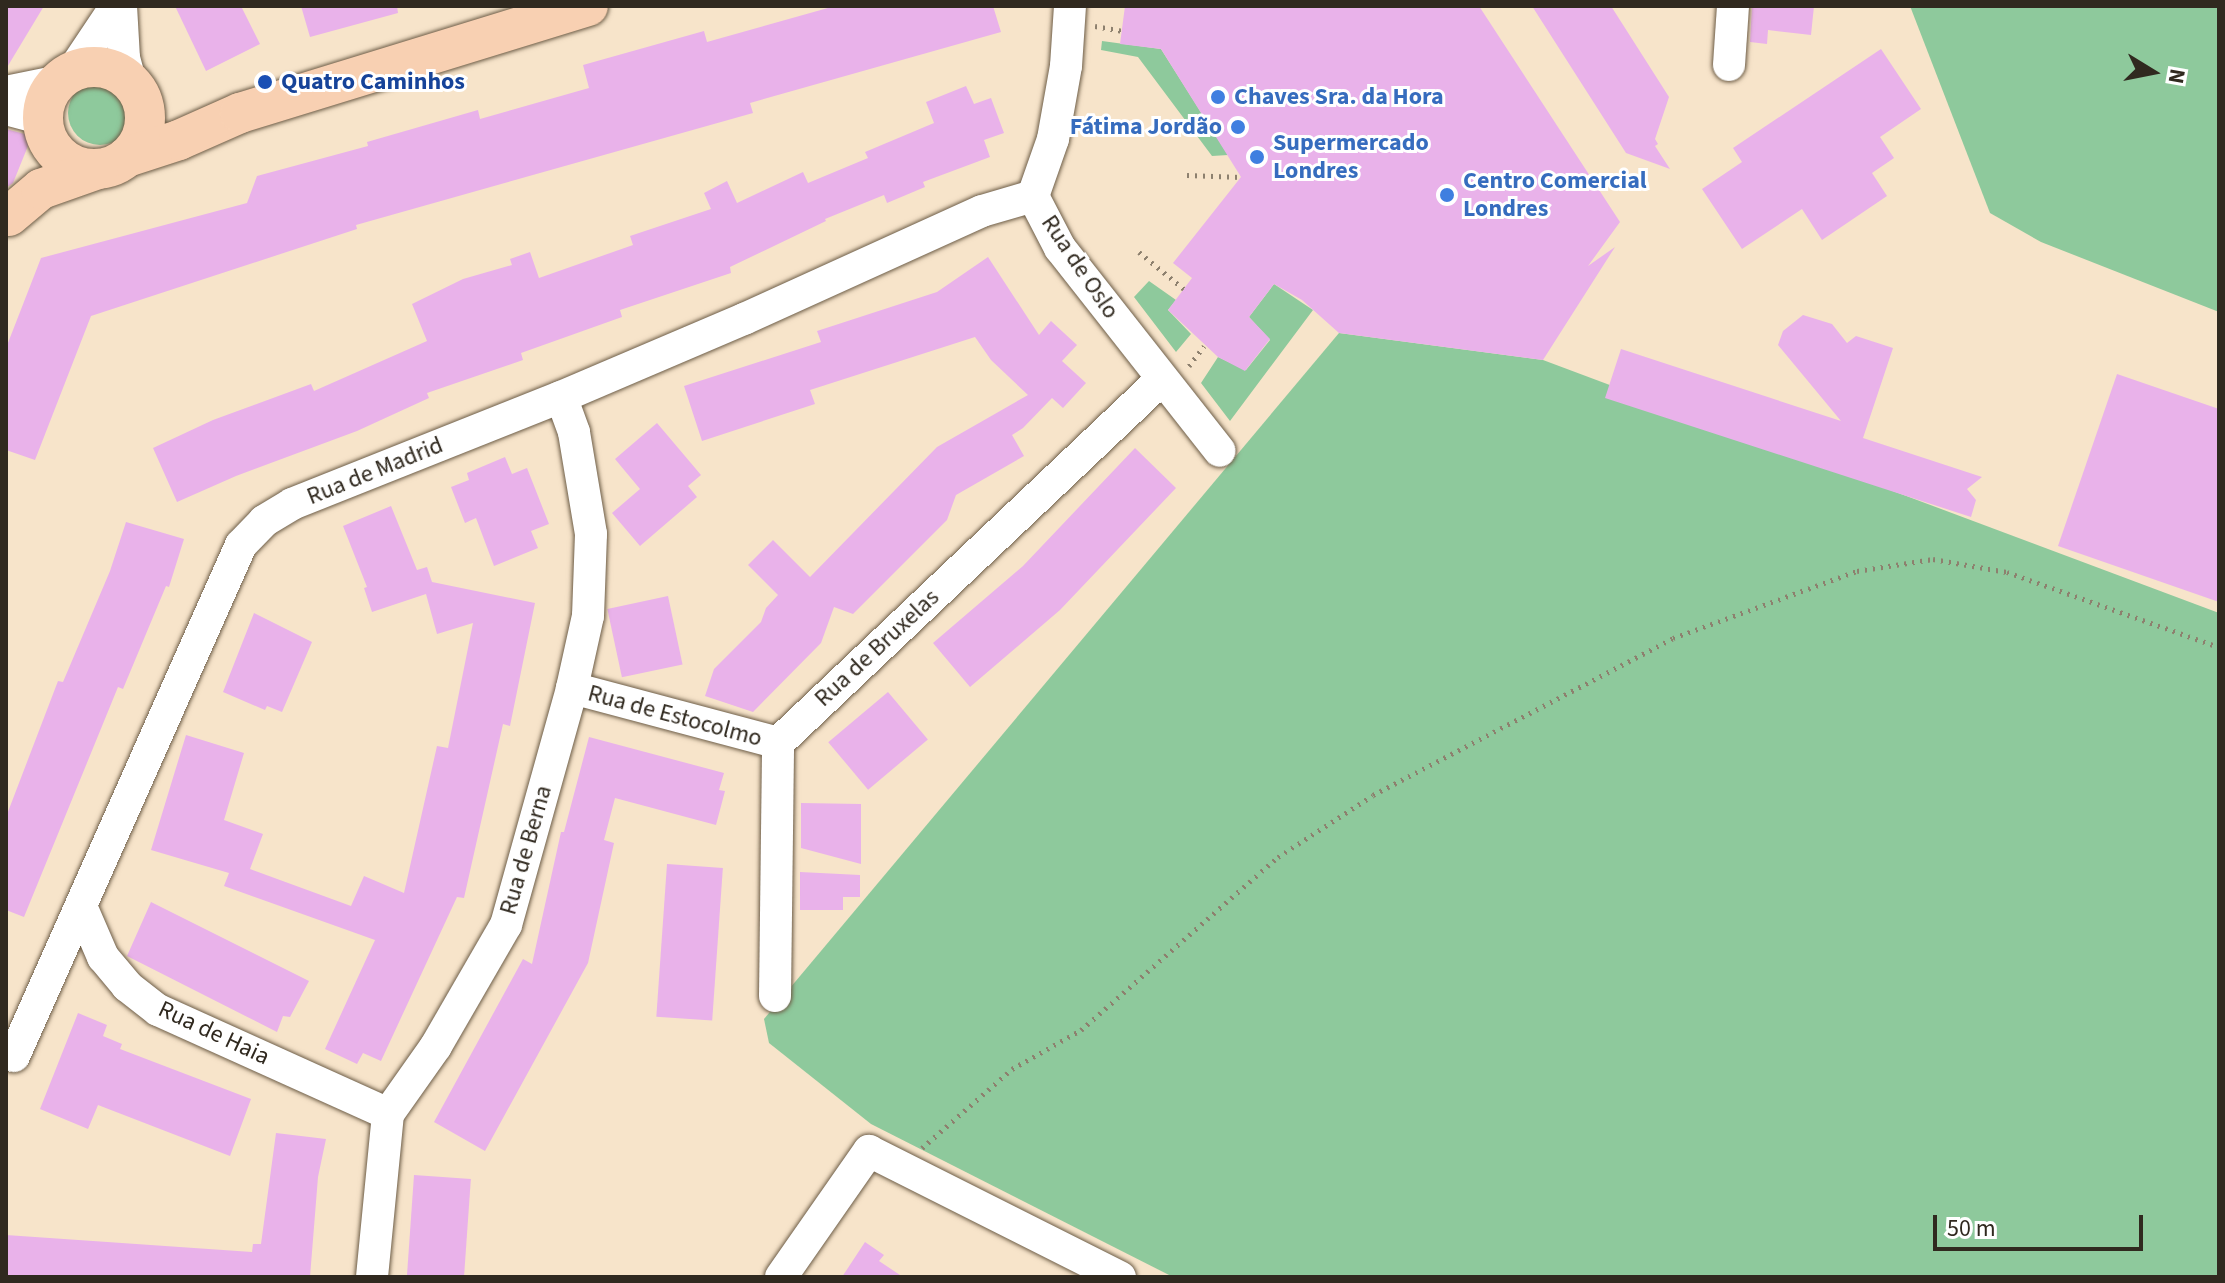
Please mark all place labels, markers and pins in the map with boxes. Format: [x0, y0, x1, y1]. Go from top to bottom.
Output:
place label: Quatro Caminhos [281, 68, 465, 96]
marker: Quatro Caminhos [256, 73, 274, 91]
place label: Chaves Sra. da Hora [1234, 83, 1444, 111]
marker: Chaves Sra. da Hora [1209, 88, 1227, 106]
place label: Fátima Jordão [1070, 113, 1222, 141]
marker: Fátima Jordão [1229, 118, 1247, 136]
place label: Supermercado Londres [1273, 129, 1429, 185]
marker: Supermercado Londres [1248, 148, 1266, 166]
place label: Centro Comercial Londres [1463, 167, 1647, 223]
marker: Centro Comercial Londres [1438, 186, 1456, 204]

